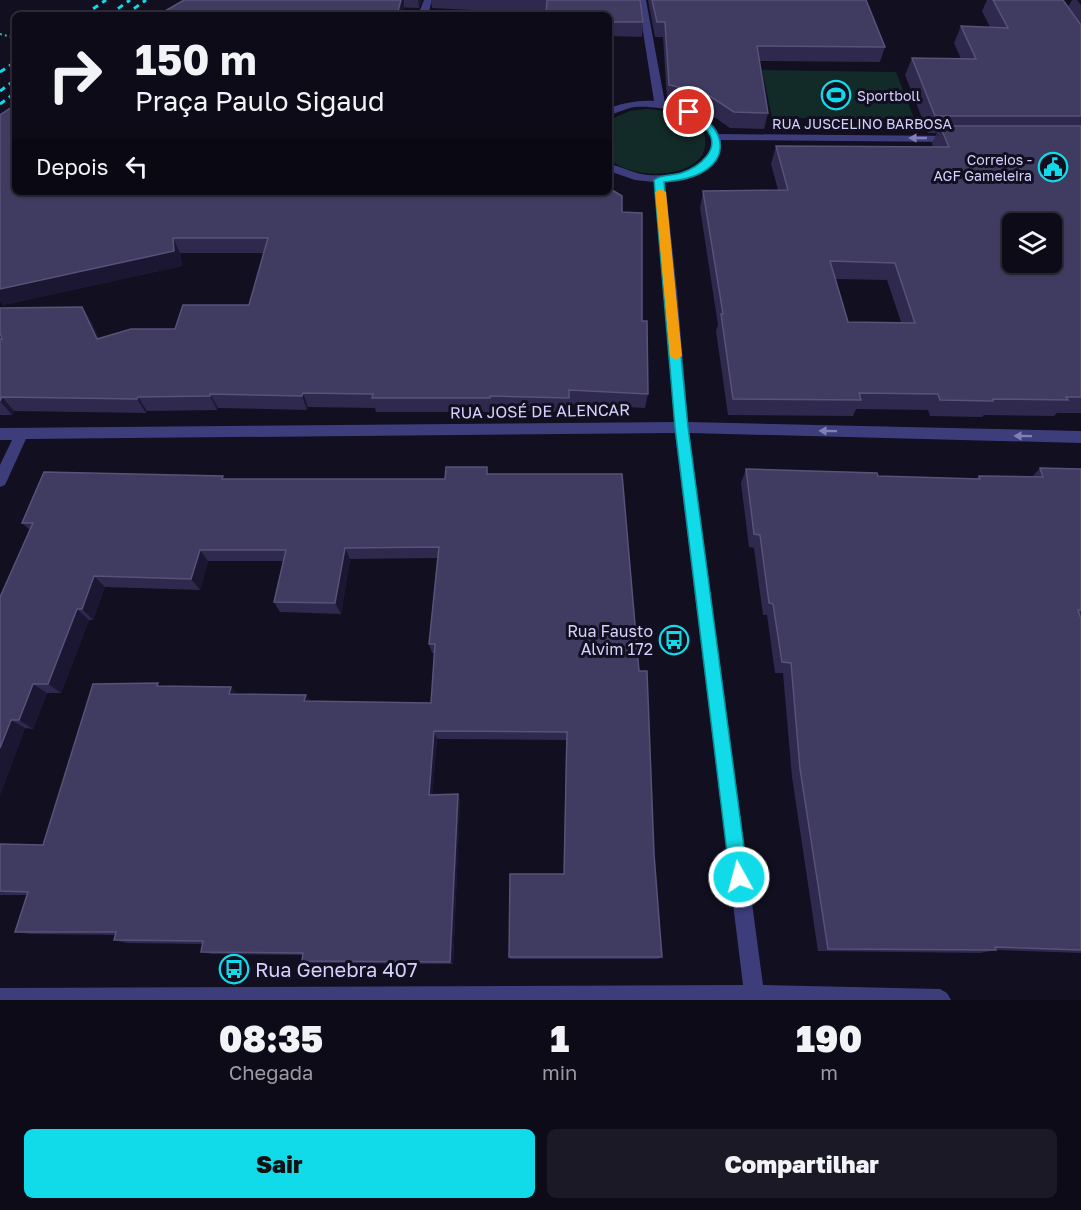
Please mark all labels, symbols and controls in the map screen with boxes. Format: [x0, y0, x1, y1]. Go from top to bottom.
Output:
text: 150 m [135, 34, 257, 84]
icon: right [36, 36, 114, 114]
sports icon: Sportboll [820, 79, 852, 111]
text: Praça Paulo Sigaud [135, 85, 385, 117]
pin [663, 86, 714, 137]
place label: Sportboll [857, 87, 920, 104]
icon: arrive [672, 95, 705, 128]
street label: RUA JUSCELINO BARBOSA [772, 115, 953, 132]
one-way arrow [908, 133, 927, 143]
icon: left [120, 150, 153, 183]
place label: Correios - AGF Gameleira [933, 151, 1032, 184]
public building icon: Correios - AGF Gameleira [1037, 151, 1069, 183]
text: Depois [36, 153, 108, 180]
map controls [1002, 213, 1062, 273]
button: layers [1002, 213, 1062, 273]
street label: RUA JOSÉ DE ALENCAR [450, 399, 630, 423]
one-way arrow [818, 426, 837, 435]
one-way arrow [1013, 431, 1032, 440]
place label: Rua Fausto Alvim 172 [567, 621, 653, 659]
bus stop icon: Rua Fausto Alvim 172 [658, 624, 690, 656]
position arrow [707, 845, 771, 909]
bus stop icon: Rua Genebra 407 [218, 953, 250, 985]
place label: Rua Genebra 407 [255, 957, 418, 981]
text: 08:35 [219, 1017, 323, 1060]
text: 1 [550, 1017, 569, 1060]
text: 190 [796, 1017, 862, 1060]
text: Chegada [229, 1060, 313, 1084]
text: min [542, 1060, 577, 1084]
text: m [820, 1060, 838, 1084]
button: Sair [24, 1129, 535, 1198]
button: Compartilhar [547, 1129, 1057, 1198]

